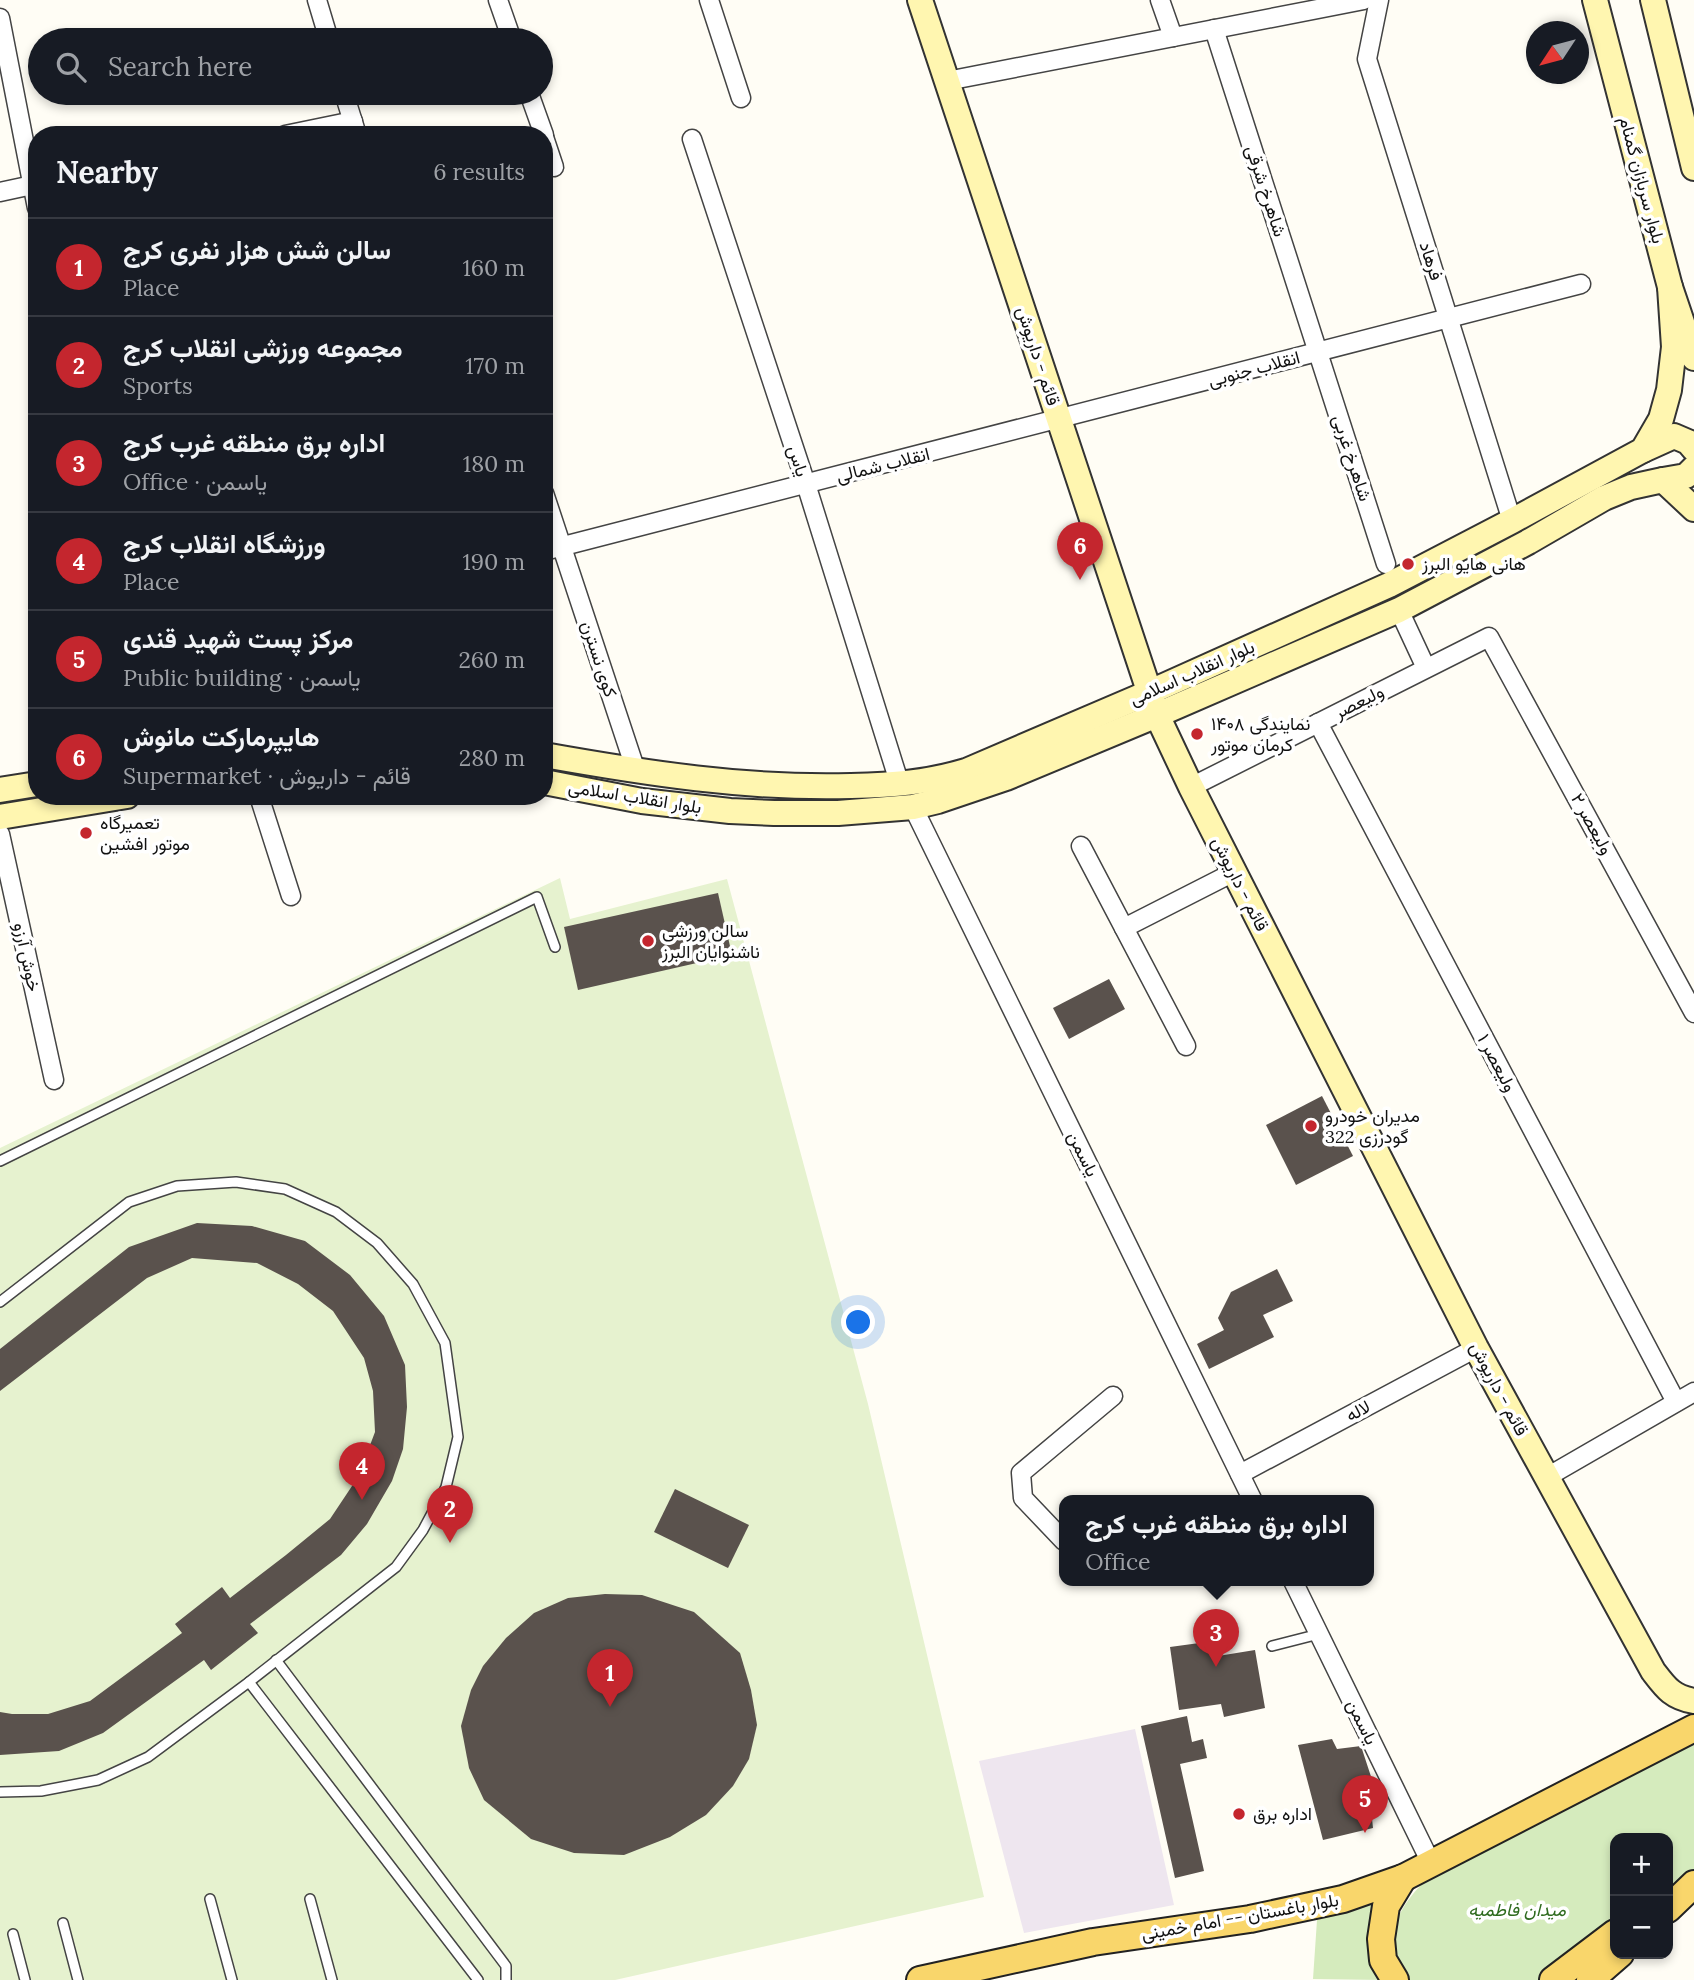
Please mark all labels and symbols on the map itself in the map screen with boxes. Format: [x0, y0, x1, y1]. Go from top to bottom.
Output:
north arrow [1526, 21, 1589, 84]
street label: بلوار سربازان گمنام [1614, 114, 1670, 246]
street label: شاهرخ شرقی [1240, 142, 1292, 240]
street label: فرهاد [1414, 238, 1449, 283]
street label: قائم - داریوش [1011, 303, 1065, 409]
street label: انقلاب جنوبی [1205, 345, 1302, 392]
street label: شاهرخ غربی [1327, 412, 1377, 504]
street label: یاس [783, 442, 814, 479]
street label: انقلاب شمالی [834, 442, 932, 487]
pin: 6 [1057, 522, 1103, 580]
place label: هانی هایو البرز [1421, 552, 1526, 575]
marker: هانی هایو البرز [1400, 556, 1416, 572]
street label: کوی نسترن [576, 618, 623, 700]
street label: بلوار انقلاب اسلامی [1126, 635, 1258, 710]
street label: ولیعصر [1329, 679, 1387, 724]
place label: نمایندگی ۱۴۰۸ کرمان موتور [1210, 712, 1310, 756]
marker: نمایندگی ۱۴۰۸ کرمان موتور [1189, 726, 1205, 742]
street label: بلوار انقلاب اسلامی [567, 775, 703, 818]
street label: ولیعصر ۲ [1566, 789, 1619, 858]
place label: تعمیرگاه موتور افشین [100, 811, 190, 855]
marker: تعمیرگاه موتور افشین [78, 825, 94, 841]
street label: قائم - داریوش [1206, 833, 1274, 935]
place label: سالن ورزشی ناشنوایان البرز [661, 919, 760, 963]
street label: خوش آرزو [9, 920, 46, 994]
marker: سالن ورزشی ناشنوایان البرز [640, 933, 656, 949]
street label: ولیعصر ۱ [1473, 1030, 1522, 1096]
place label: مدیران خودرو گودرزی 322 [1325, 1104, 1420, 1148]
marker: مدیران خودرو گودرزی 322 [1303, 1118, 1319, 1134]
street label: یاسمن [1063, 1127, 1104, 1180]
your location [841, 1305, 875, 1339]
street label: قائم - داریوش [1464, 1338, 1534, 1440]
street label: لاله [1341, 1395, 1374, 1427]
pin: 4 [339, 1442, 385, 1500]
pin: 2 [427, 1485, 473, 1543]
pin: 3 [1193, 1609, 1239, 1667]
pin: 1 [587, 1649, 633, 1707]
street label: یاسمن [1342, 1695, 1383, 1748]
pin: 5 [1342, 1775, 1388, 1833]
place label: اداره برق [1253, 1802, 1312, 1825]
marker: اداره برق [1231, 1806, 1247, 1822]
street label: بلوار باغستان -- امام خمینی [1139, 1888, 1341, 1946]
park label: میدان فاطمیه [1468, 1898, 1566, 1921]

